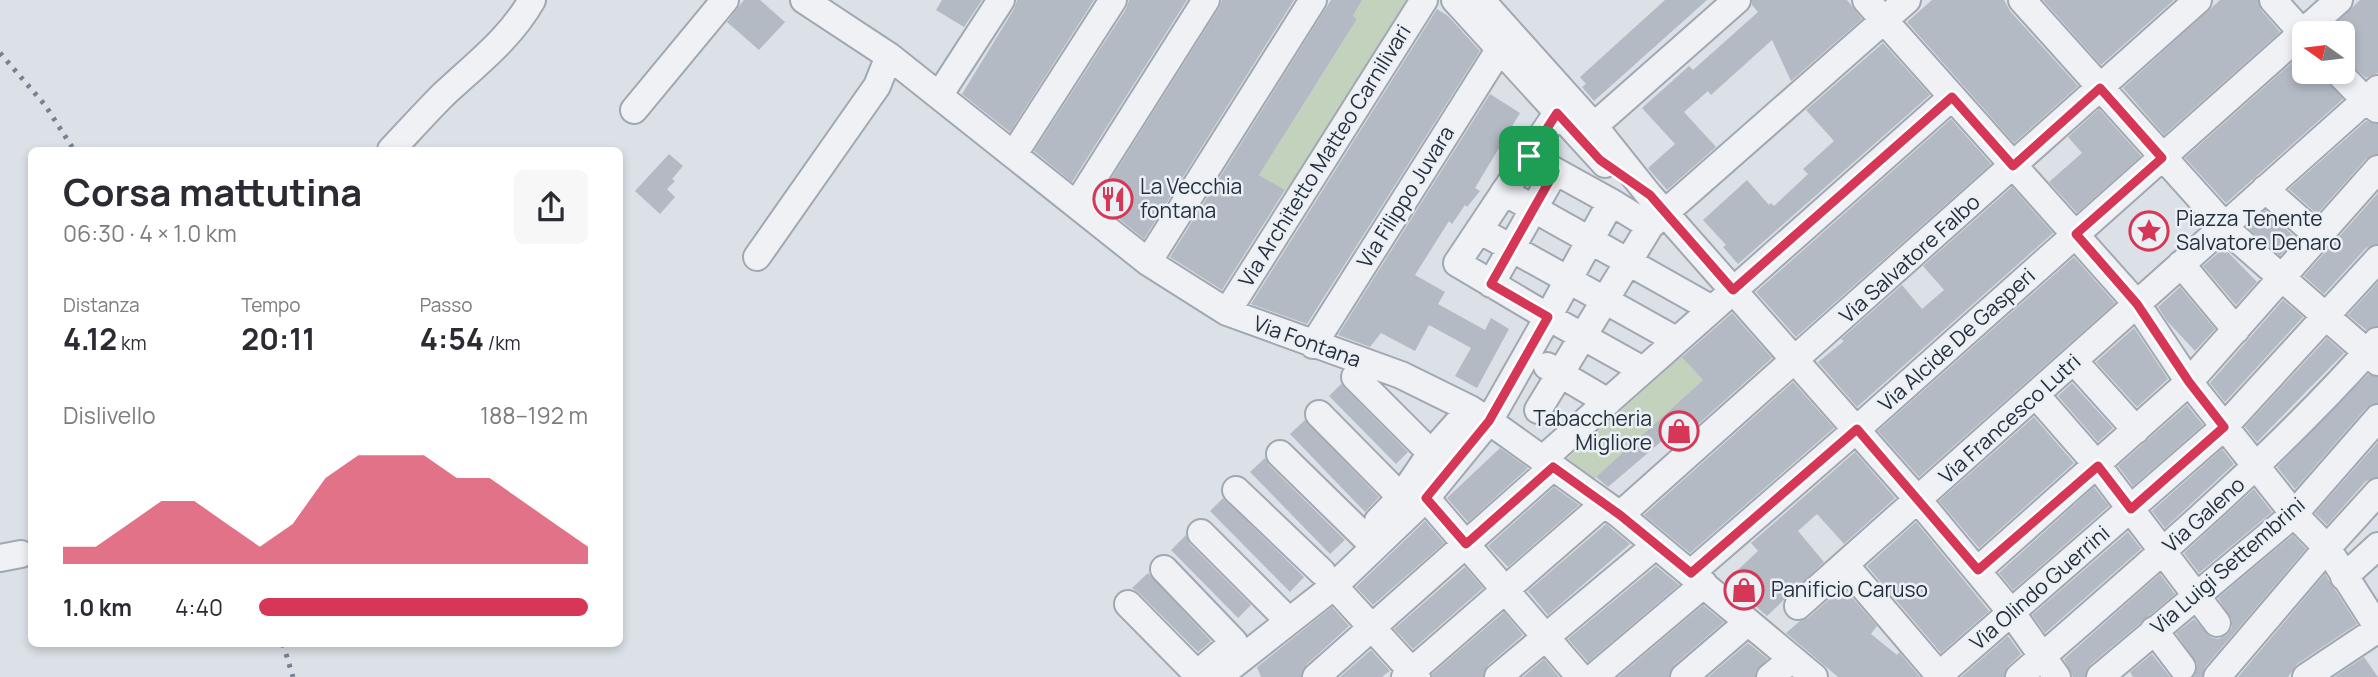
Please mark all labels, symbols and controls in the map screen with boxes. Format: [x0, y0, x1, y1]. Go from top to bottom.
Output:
street label: Via Architetto Matteo Carnilivari [1232, 19, 1417, 292]
north arrow [2292, 21, 2356, 84]
map controls [2292, 21, 2355, 84]
street label: Via Filippo Juvara [1350, 120, 1460, 273]
pin [1499, 126, 1559, 186]
icon: arrive [1510, 137, 1548, 175]
text: Corsa mattutina [63, 165, 362, 217]
button: share [514, 170, 588, 244]
place label: La Vecchia fontana [1140, 172, 1242, 224]
restaurant icon: La Vecchia fontana [1092, 178, 1134, 220]
street label: Via Salvatore Falbo [1833, 188, 1986, 329]
place label: Piazza Tenente Salvatore Denaro [2176, 204, 2341, 256]
place icon: Piazza Tenente Salvatore Denaro [2128, 210, 2170, 252]
text: 06:30 · 4 × 1.0 km [63, 217, 237, 249]
street label: Via Alcide De Gasperi [1872, 261, 2041, 417]
text: Distanza [63, 292, 140, 318]
text: Tempo [241, 292, 301, 318]
text: Passo [420, 292, 472, 318]
street label: Via Fontana [1250, 309, 1365, 373]
text: 4.12 [63, 318, 117, 359]
text: 20:11 [241, 318, 316, 359]
text: 4:54 [420, 318, 484, 359]
text: km [117, 330, 147, 356]
text: /km [484, 330, 521, 356]
street label: Via Francesco Lutri [1933, 347, 2086, 489]
text: Dislivello [63, 399, 156, 431]
text: 188–192 m [480, 399, 588, 431]
place label: Tabaccheria Migliore [1533, 404, 1652, 456]
shop icon: Tabaccheria Migliore [1658, 410, 1700, 452]
street label: Via Galeno [2156, 470, 2250, 559]
street label: Via Luigi Settembrini [2144, 491, 2310, 640]
street label: Via Olindo Guerrini [1964, 519, 2115, 656]
shop icon: Panificio Caruso [1723, 569, 1765, 611]
place label: Panificio Caruso [1771, 575, 1928, 603]
text: 1.0 km [63, 591, 132, 623]
text: 4:40 [175, 591, 223, 623]

